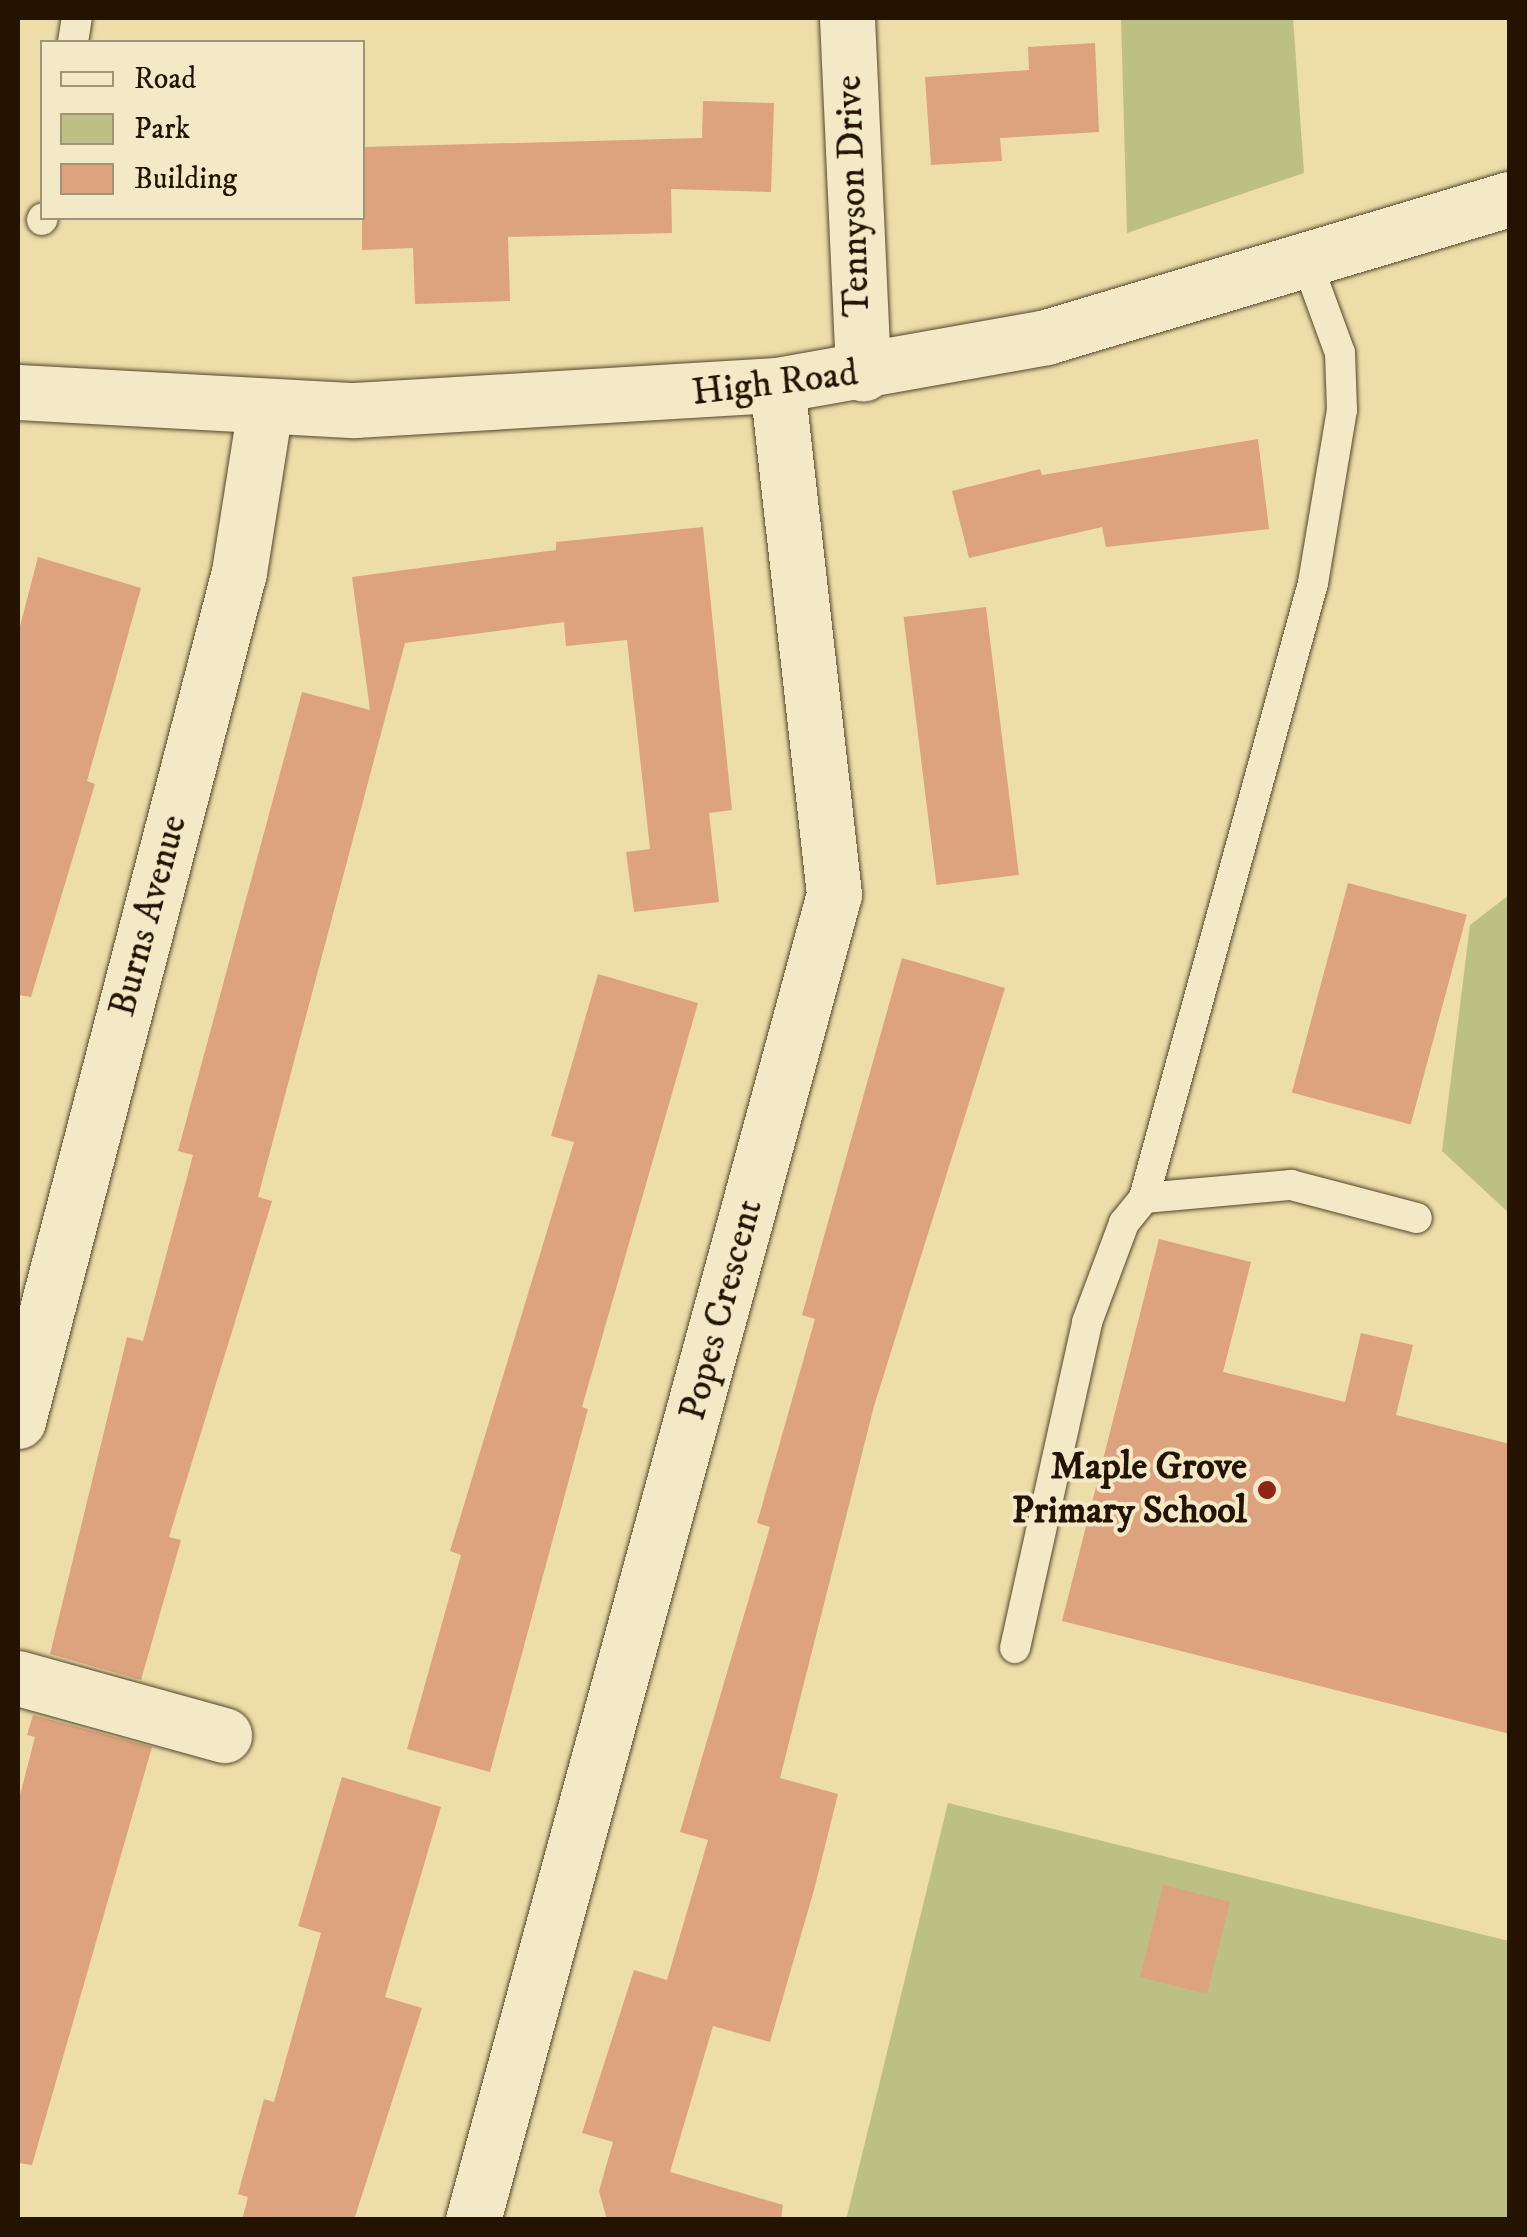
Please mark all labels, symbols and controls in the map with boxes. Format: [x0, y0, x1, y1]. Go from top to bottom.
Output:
legend [40, 40, 365, 220]
text: Road [134, 61, 196, 98]
street label: Tennyson Drive [827, 74, 881, 318]
text: Park [134, 111, 190, 148]
text: Building [134, 161, 237, 198]
street label: High Road [689, 351, 861, 417]
street label: Burns Avenue [100, 810, 198, 1022]
street label: Popes Crescent [671, 1194, 773, 1426]
place label: Maple Grove Primary School [1012, 1445, 1247, 1535]
marker: Maple Grove Primary School [1256, 1479, 1278, 1501]

